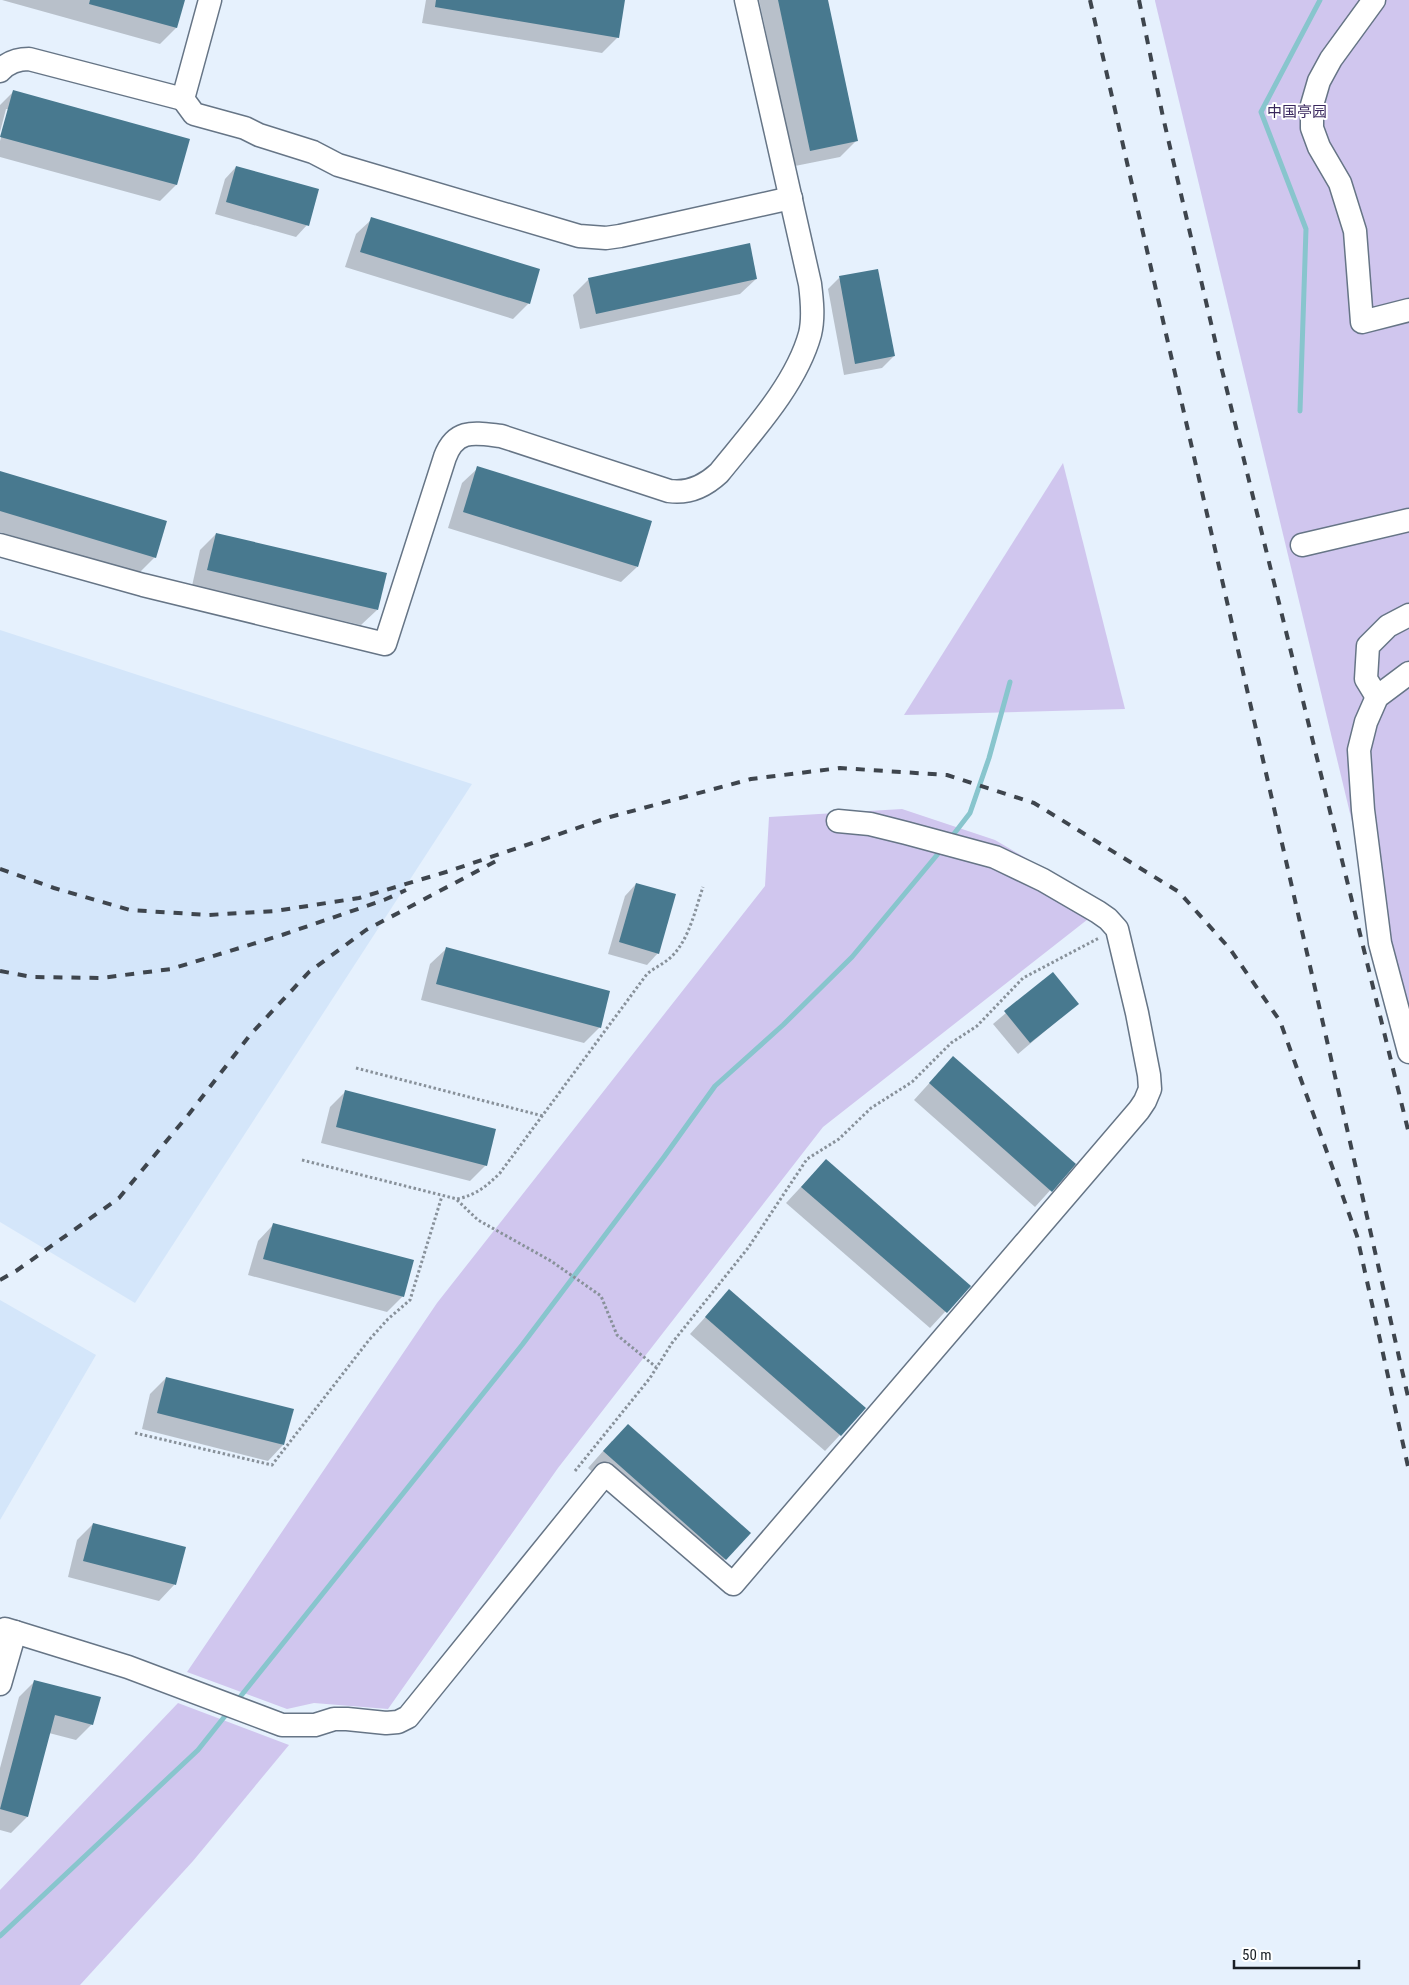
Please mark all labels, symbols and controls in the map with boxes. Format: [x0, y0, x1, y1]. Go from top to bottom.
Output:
park label: 中国亭园 [1267, 103, 1327, 121]
scale bar [1234, 1938, 1359, 1970]
text: 50 m [1242, 1946, 1272, 1964]

